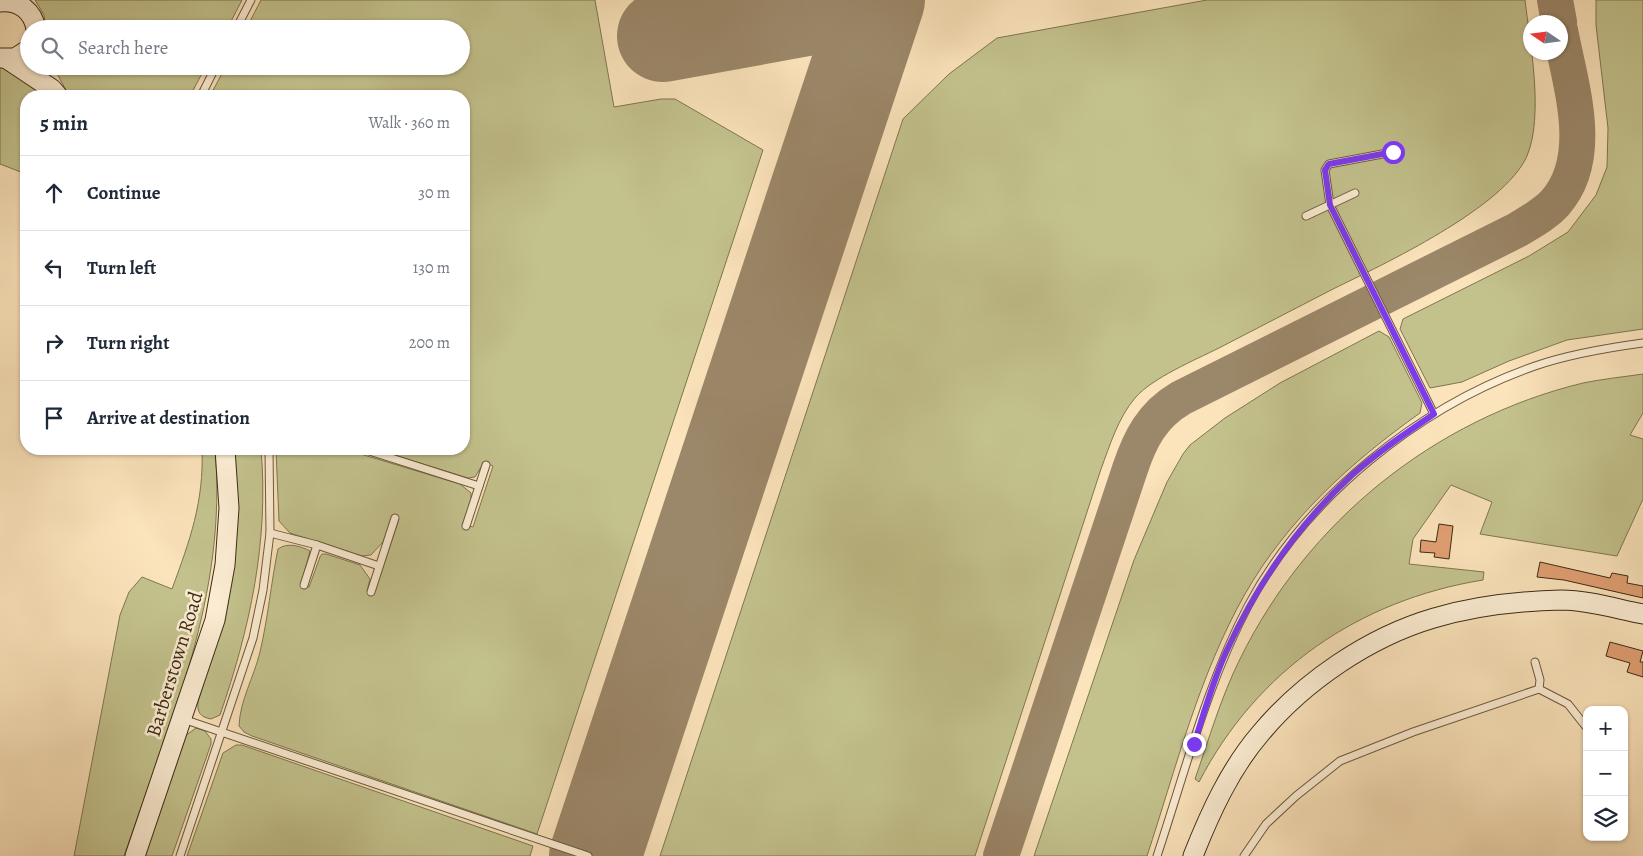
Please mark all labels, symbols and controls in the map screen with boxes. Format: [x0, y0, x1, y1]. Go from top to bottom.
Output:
north arrow [1523, 15, 1568, 60]
search box [20, 20, 470, 75]
icon: search [38, 34, 66, 62]
text: Search here [78, 35, 168, 61]
text: 5 min [40, 109, 88, 137]
text: Walk · 360 m [368, 112, 450, 134]
route start [1382, 141, 1405, 164]
icon: ahead [40, 179, 68, 207]
text: Continue [87, 180, 161, 206]
text: 30 m [418, 182, 450, 204]
icon: left [40, 254, 68, 282]
text: Turn left [87, 255, 156, 281]
text: 130 m [413, 257, 450, 279]
icon: right [40, 329, 68, 357]
text: Turn right [87, 330, 169, 356]
text: 200 m [409, 332, 450, 354]
icon: arrive [40, 404, 68, 432]
text: Arrive at destination [87, 405, 250, 431]
street label: Barberstown Road [140, 588, 209, 740]
map controls [1583, 706, 1628, 841]
button: + [1583, 706, 1628, 751]
route end [1183, 733, 1206, 756]
button: − [1583, 751, 1628, 796]
button: layers [1583, 796, 1628, 841]

